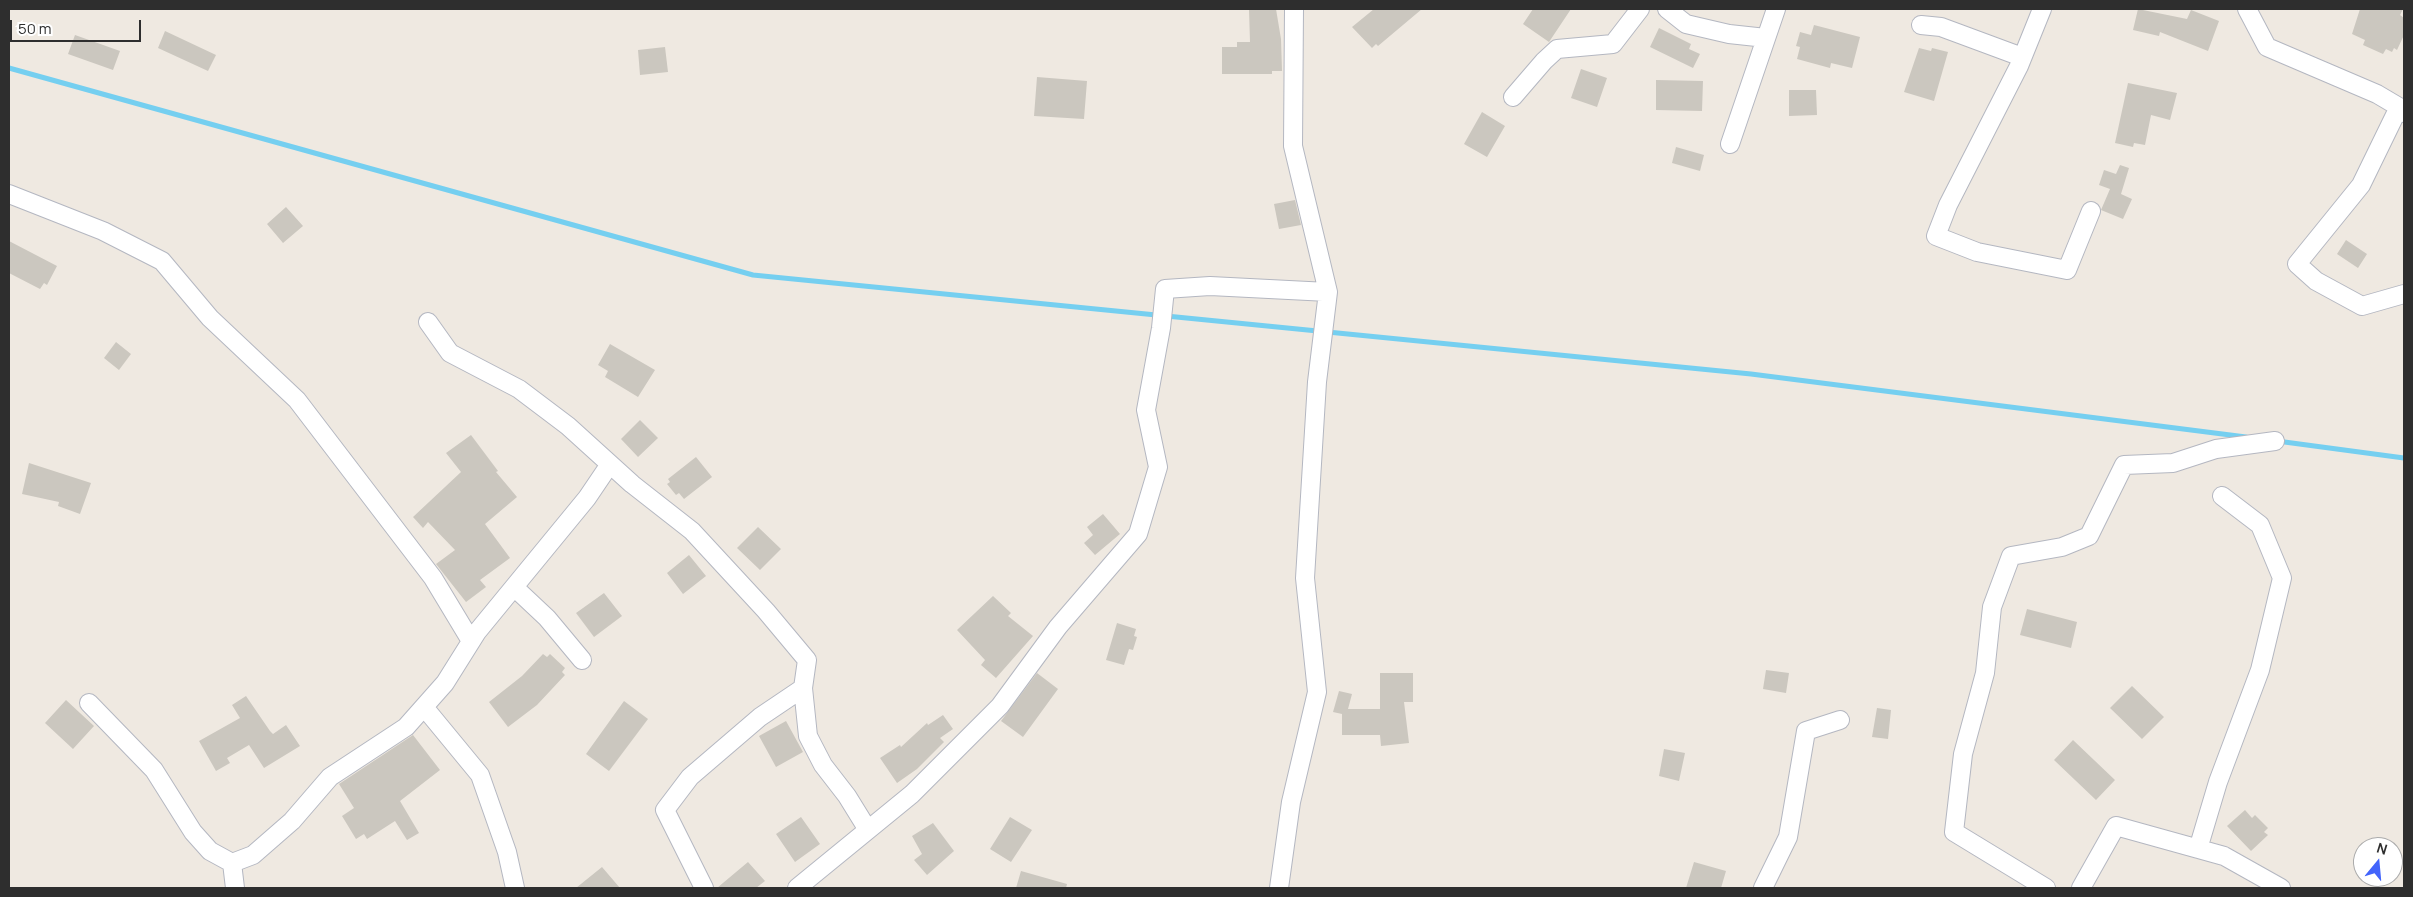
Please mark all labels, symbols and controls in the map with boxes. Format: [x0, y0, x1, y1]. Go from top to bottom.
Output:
scale bar [12, 10, 144, 42]
text: 50 m [18, 18, 52, 39]
north arrow [2353, 837, 2403, 887]
text: N [2375, 838, 2390, 859]

